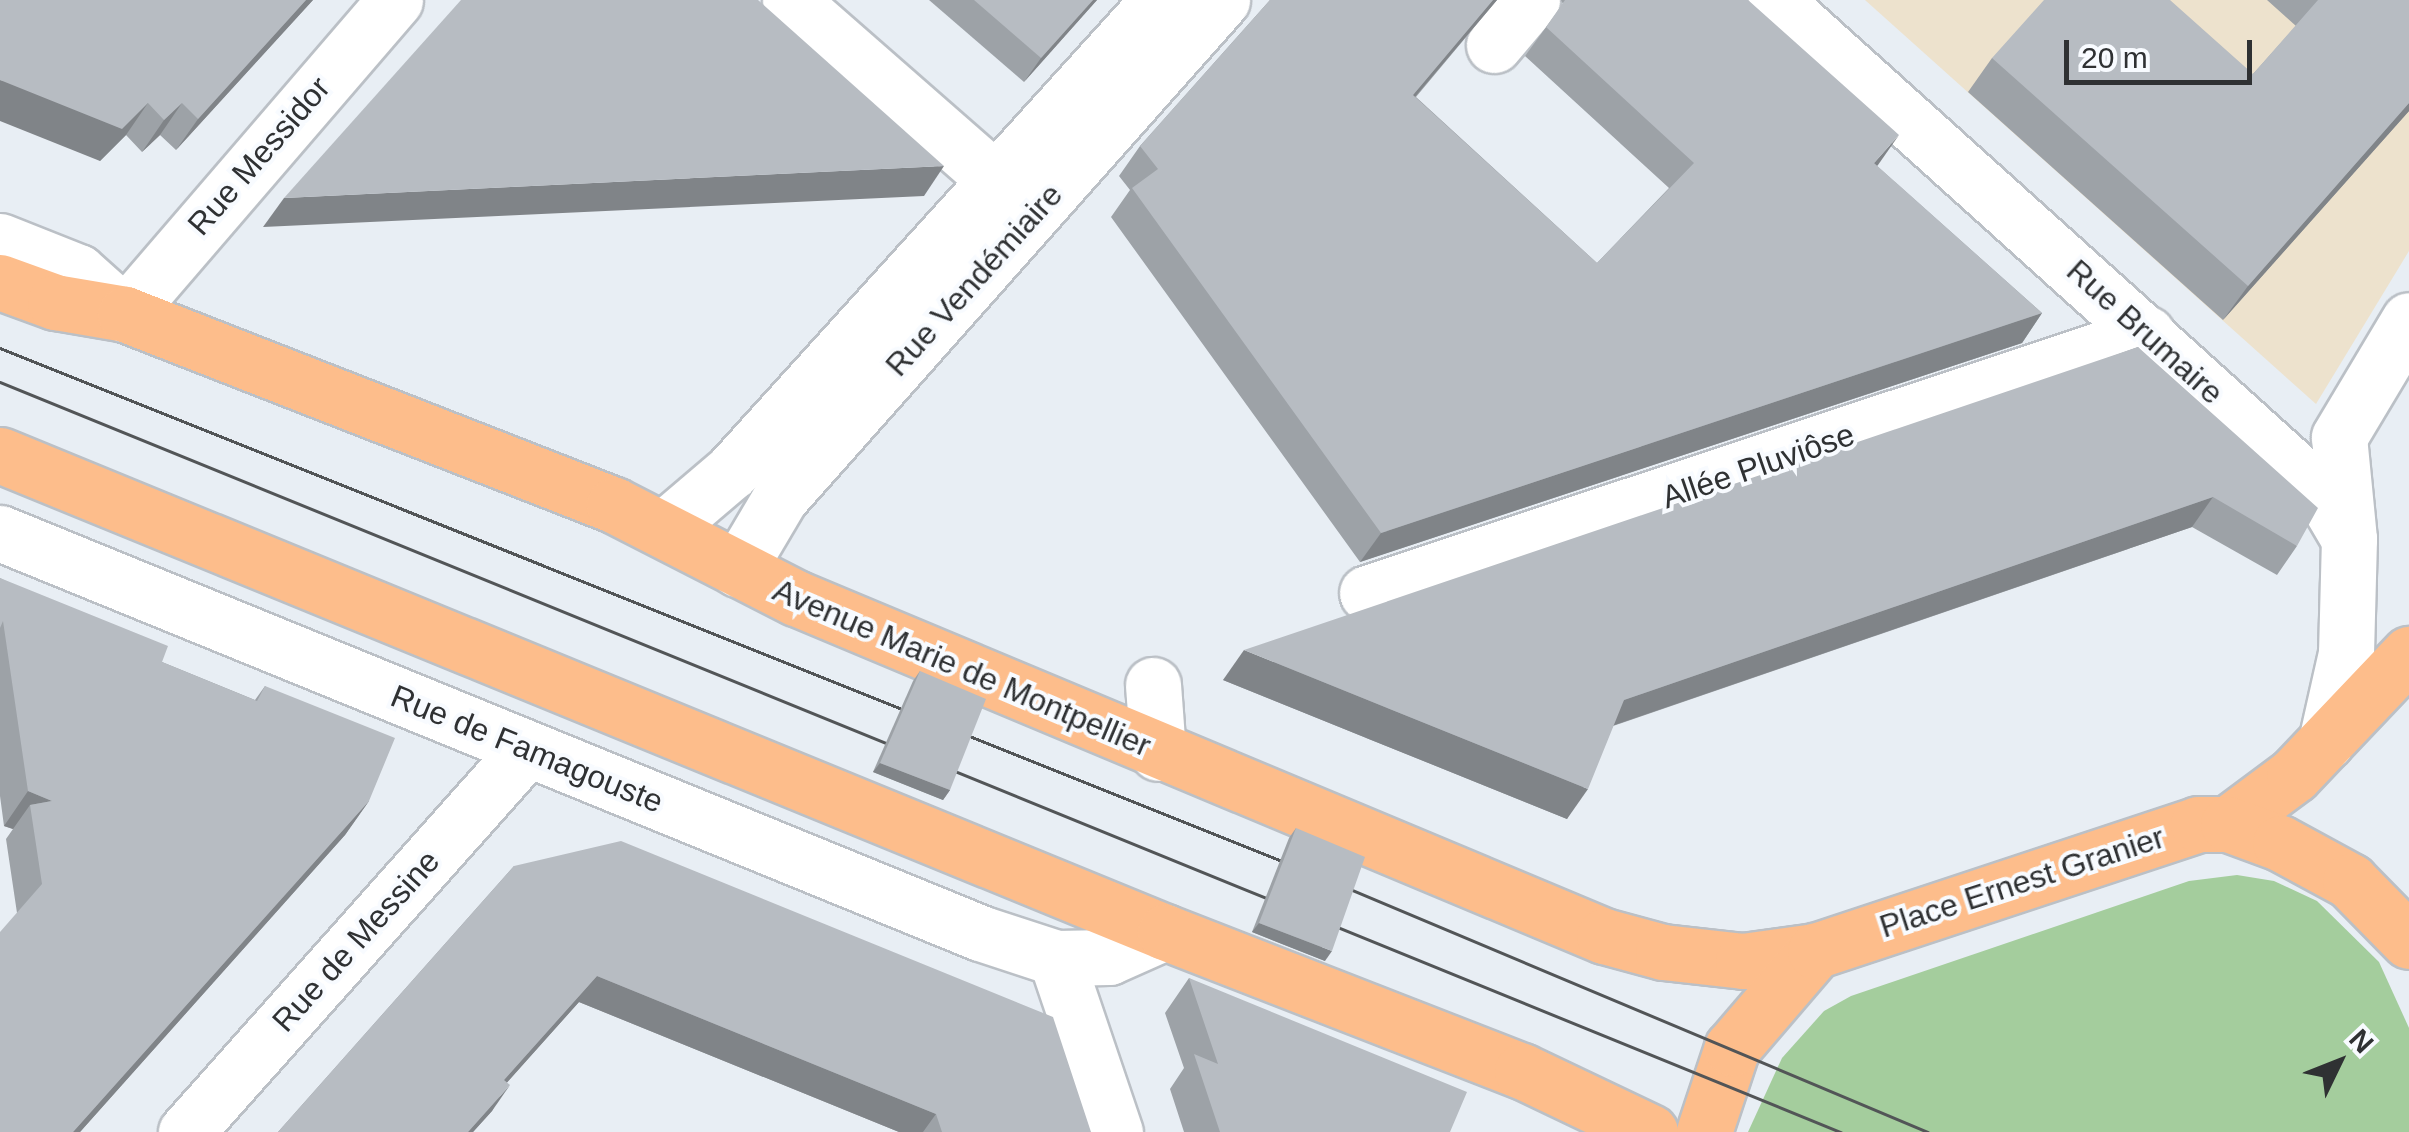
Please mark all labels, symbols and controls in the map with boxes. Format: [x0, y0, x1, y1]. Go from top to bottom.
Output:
scale bar [2069, 20, 2256, 82]
text: 20 m [2081, 41, 2148, 74]
street label: Rue Messidor [180, 69, 338, 243]
street label: Rue Vendémiaire [878, 176, 1070, 384]
street label: Rue Brumaire [2059, 252, 2231, 412]
street label: Allée Pluviôse [1657, 415, 1859, 517]
street label: Avenue Marie de Montpellier [767, 571, 1157, 765]
street label: Rue de Famagouste [385, 677, 669, 821]
street label: Place Ernest Granier [1875, 818, 2169, 946]
street label: Rue de Messine [264, 842, 448, 1040]
north arrow [2289, 1012, 2389, 1112]
text: N [2343, 1023, 2380, 1059]

